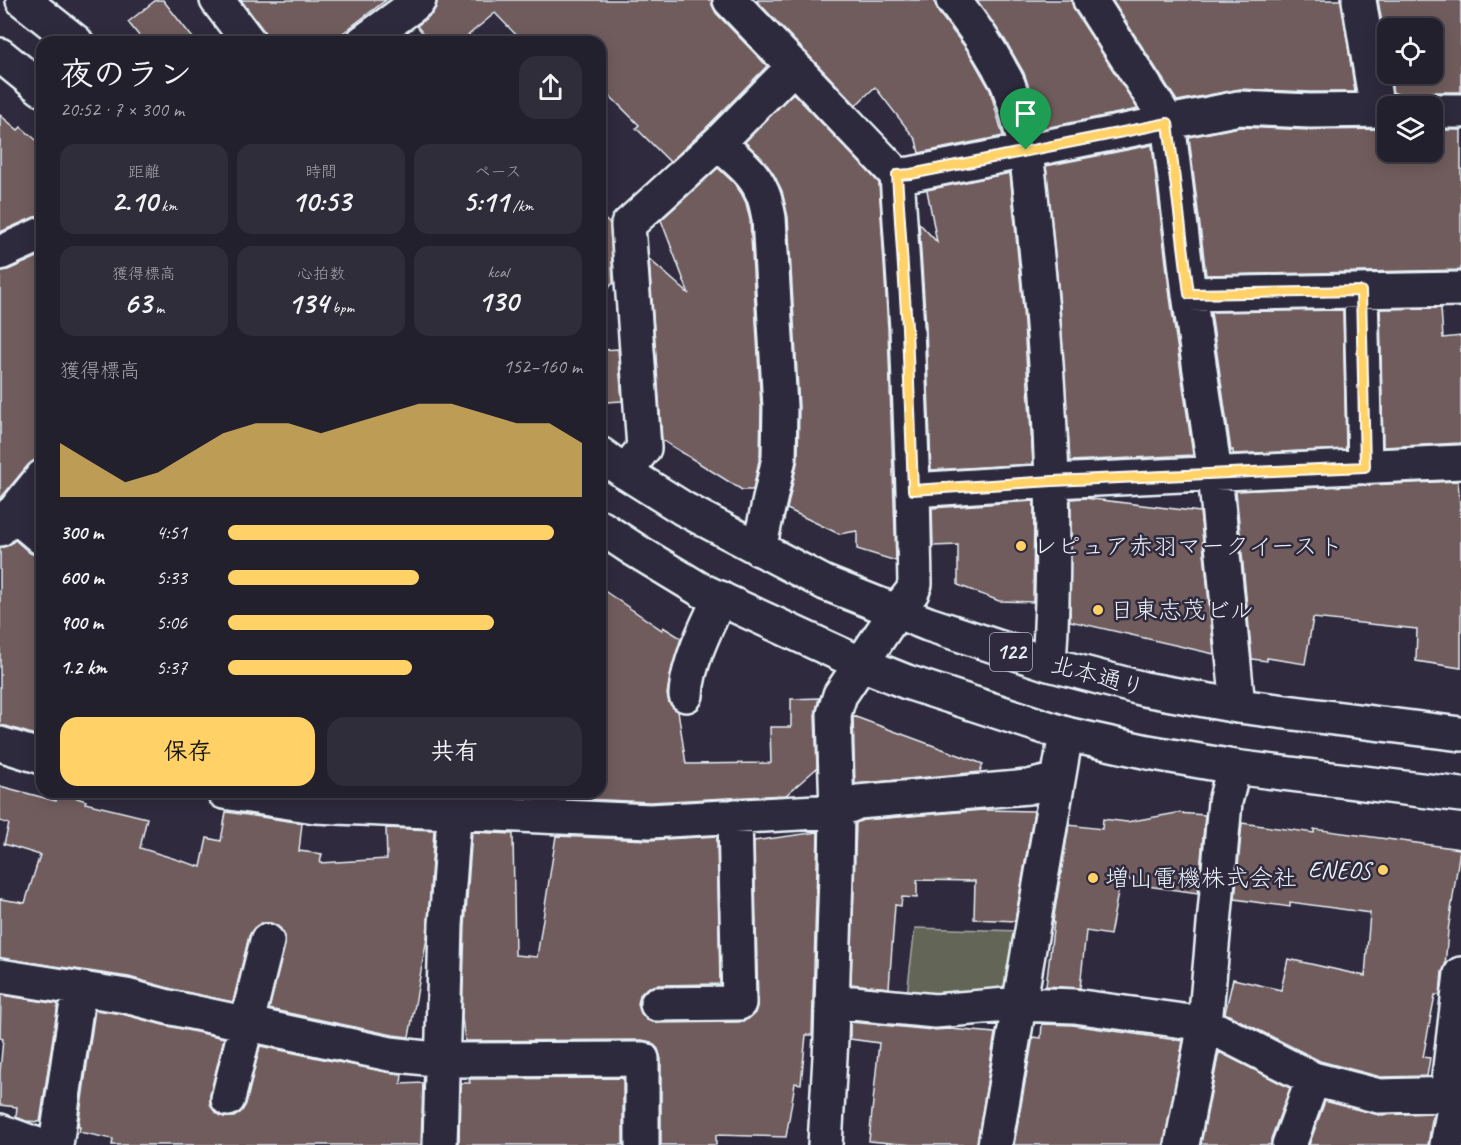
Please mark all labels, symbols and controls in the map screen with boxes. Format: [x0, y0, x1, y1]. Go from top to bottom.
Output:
map controls [1377, 18, 1443, 162]
button: locate [1377, 18, 1443, 84]
text: 夜のラン [60, 53, 192, 95]
button: share [519, 56, 582, 119]
pin [1000, 88, 1051, 150]
button: layers [1377, 96, 1443, 162]
text: 20:52 · 7 × 300 m [60, 97, 184, 122]
icon: arrive [1009, 97, 1042, 130]
text: 距離 [128, 162, 160, 182]
text: 時間 [305, 162, 337, 182]
text: ペース [474, 162, 522, 182]
text: 2.10 [111, 182, 157, 220]
text: 10:53 [291, 182, 351, 220]
text: 5:11 [463, 182, 509, 220]
text: km [157, 196, 177, 216]
text: /km [509, 196, 533, 216]
text: kcal [487, 262, 509, 282]
text: 獲得標高 [112, 264, 176, 284]
text: 心拍数 [297, 264, 345, 284]
text: 130 [478, 282, 518, 320]
text: 63 [124, 284, 151, 322]
text: 134 [288, 284, 328, 322]
text: m [151, 298, 164, 318]
text: bpm [328, 298, 354, 318]
text: 152–160 m [503, 354, 582, 379]
text: 獲得標高 [60, 358, 140, 383]
text: 300 m [60, 520, 103, 545]
text: 4:51 [156, 520, 187, 545]
place label: レピュア赤羽マークイースト [1033, 531, 1343, 561]
marker: レピュア赤羽マークイースト [1014, 539, 1028, 553]
text: 600 m [60, 565, 104, 590]
text: 5:33 [156, 565, 187, 590]
place label: 日東志茂ビル [1110, 595, 1254, 625]
marker: 日東志茂ビル [1091, 603, 1105, 617]
text: 900 m [60, 610, 103, 635]
text: 5:06 [156, 610, 187, 635]
road number: 122 [990, 633, 1032, 671]
street label: 北本通り [1048, 649, 1148, 703]
text: 1.2 km [60, 655, 107, 680]
text: 5:37 [156, 655, 187, 680]
button: 保存 [60, 717, 315, 786]
button: 共有 [327, 717, 582, 786]
place label: ENEOS [1308, 855, 1374, 885]
place label: 増山電機株式会社 [1105, 863, 1297, 893]
marker: ENEOS [1376, 863, 1390, 877]
marker: 増山電機株式会社 [1086, 871, 1100, 885]

